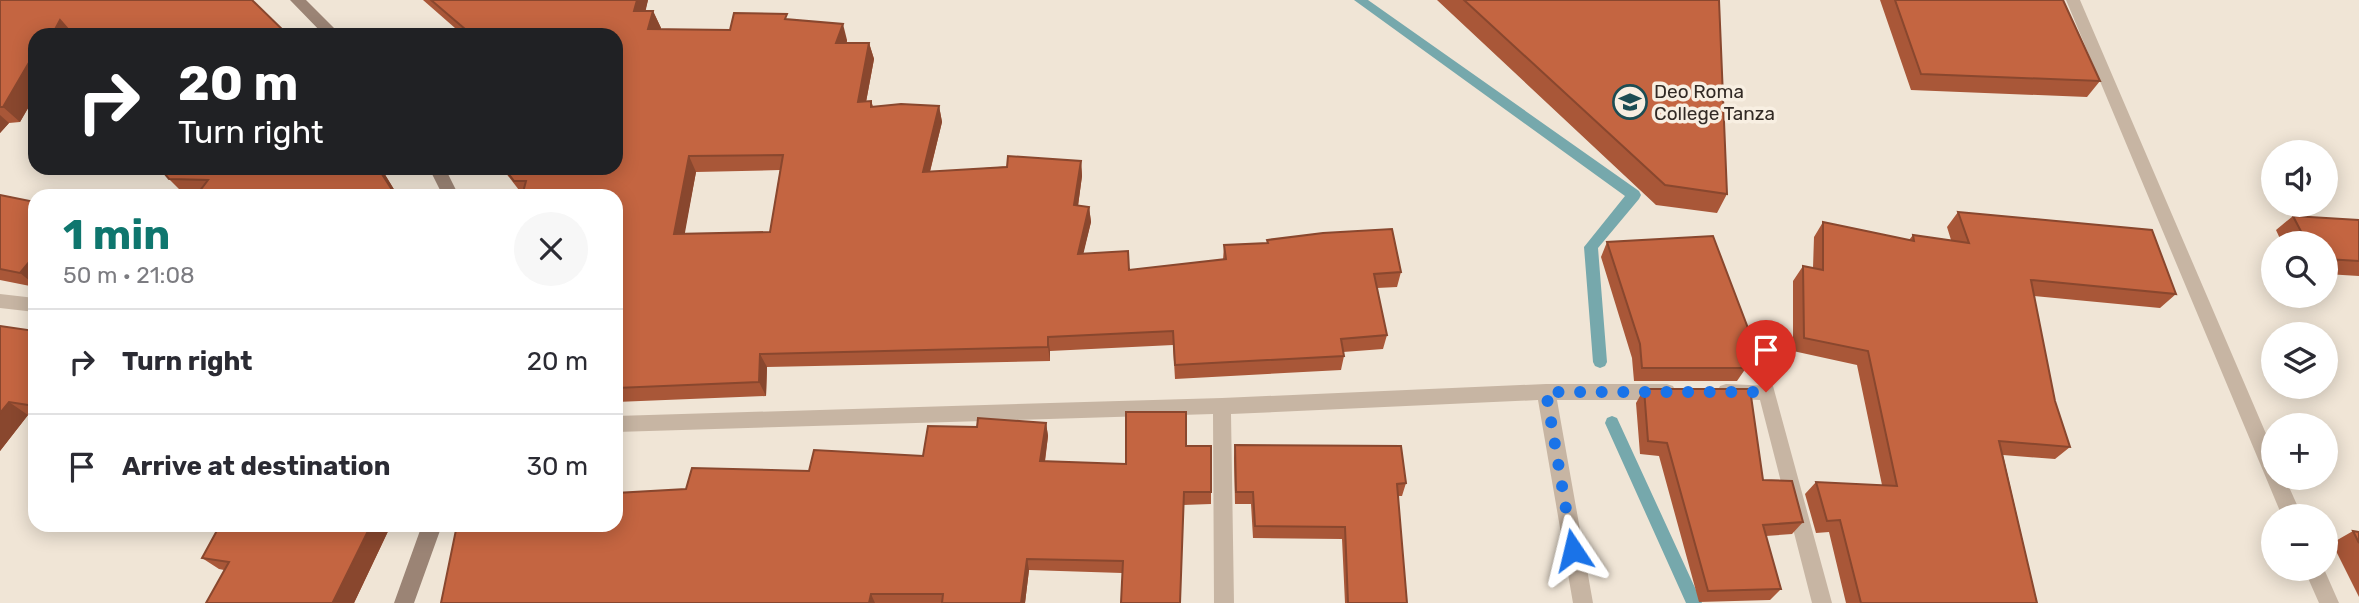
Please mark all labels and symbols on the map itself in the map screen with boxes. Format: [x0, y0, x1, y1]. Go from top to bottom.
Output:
place label: Deo Roma College Tanza [1654, 80, 1775, 125]
school or university icon: Deo Roma College Tanza [1611, 83, 1649, 121]
pin [1736, 320, 1796, 392]
position arrow [1536, 513, 1610, 587]

